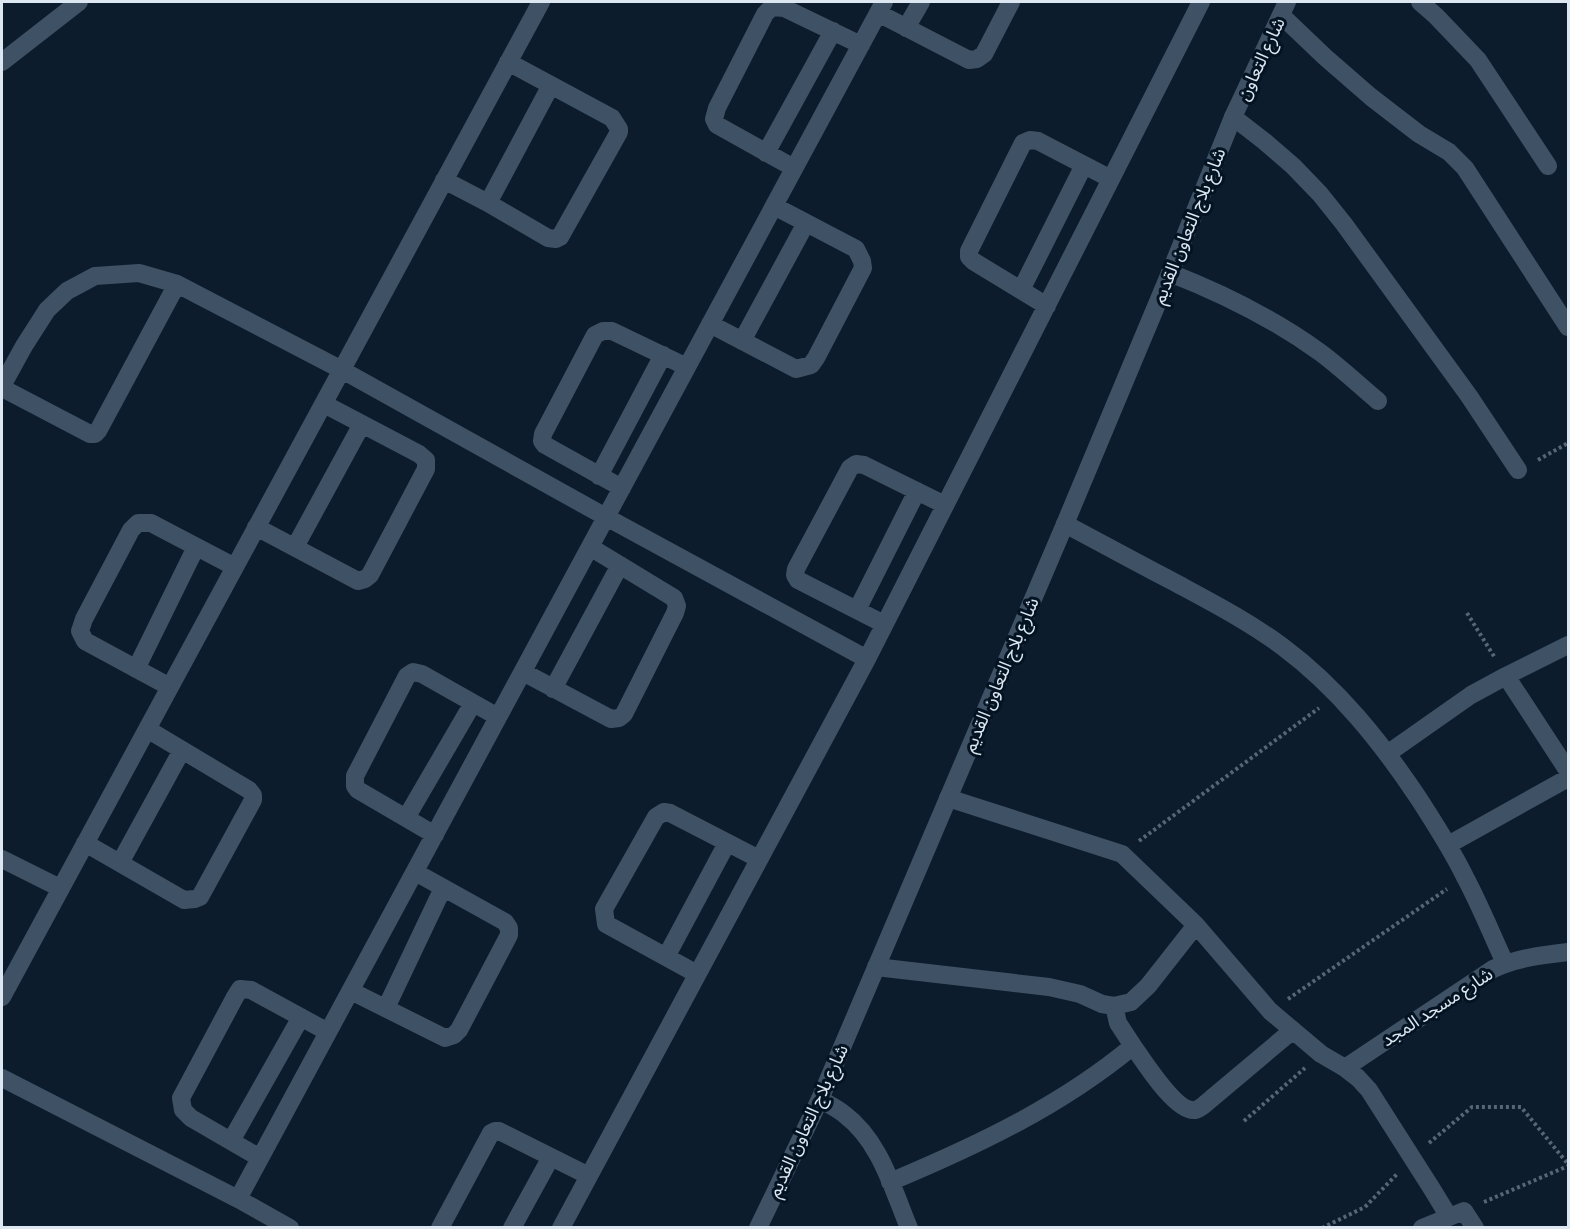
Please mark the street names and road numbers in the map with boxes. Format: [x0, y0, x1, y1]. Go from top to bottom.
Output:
street label: شارع التعاون [1231, 14, 1293, 105]
street label: شارع بلاج التعاون القديم [1147, 144, 1233, 308]
street label: شارع بلاج التعاون القديم [957, 594, 1046, 757]
street label: شارع مسجد المجد [1377, 962, 1498, 1054]
street label: شارع بلاج التعاون القديم [762, 1041, 856, 1202]

